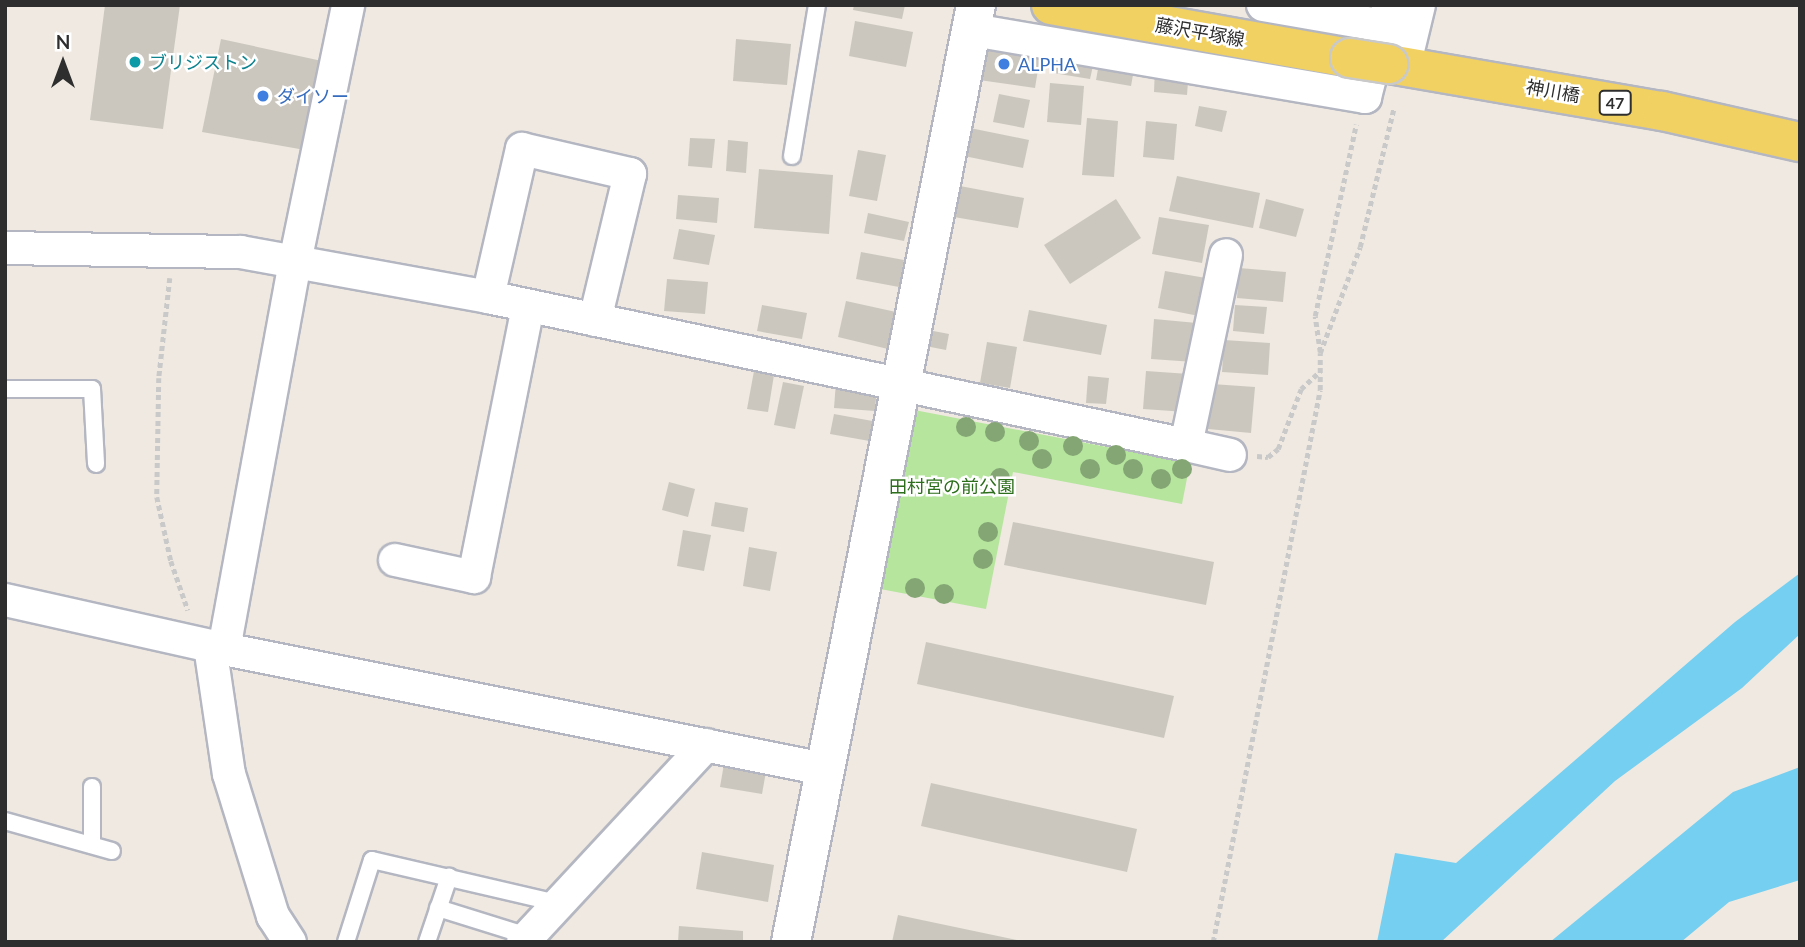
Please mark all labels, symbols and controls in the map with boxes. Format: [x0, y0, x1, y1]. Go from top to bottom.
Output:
street label: 藤沢平塚線 [1154, 14, 1246, 50]
north arrow [28, 28, 98, 98]
text: N [56, 30, 70, 53]
place label: ブリジストン [149, 51, 257, 73]
place label: ALPHA [1018, 53, 1076, 75]
marker: ブリジストン [127, 54, 143, 70]
marker: ALPHA [996, 56, 1012, 72]
street label: 神川橋 [1525, 76, 1581, 106]
place label: ダイソー [277, 85, 349, 107]
marker: ダイソー [255, 88, 271, 104]
road number: 47 [1598, 90, 1632, 116]
park label: 田村宮の前公園 [889, 475, 1015, 497]

